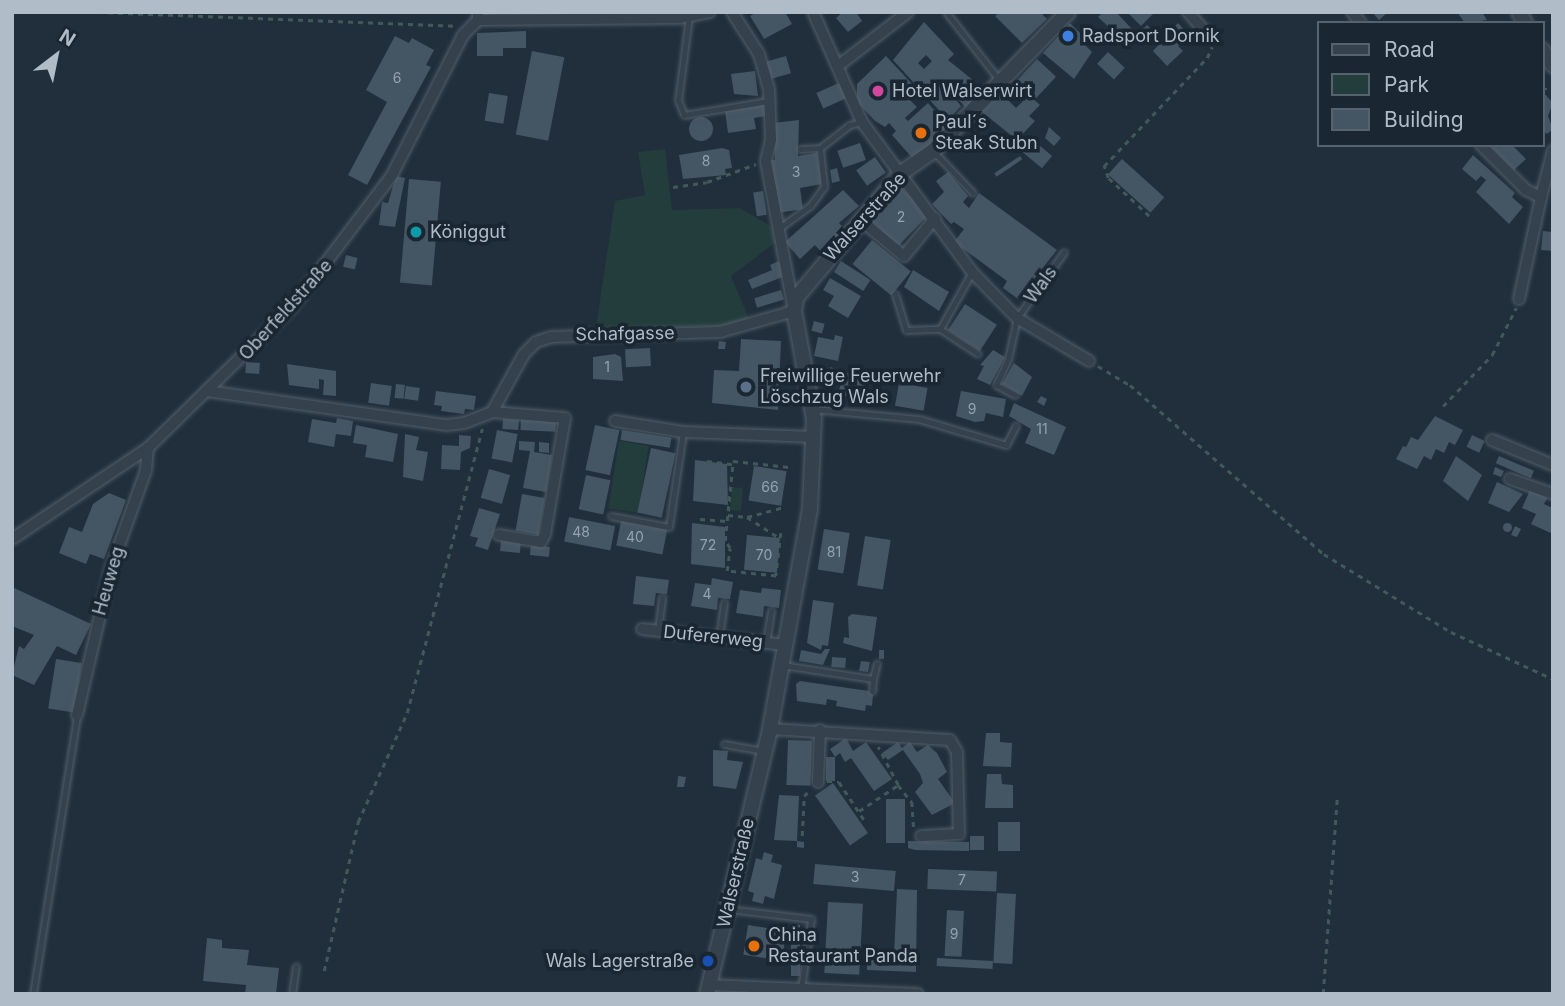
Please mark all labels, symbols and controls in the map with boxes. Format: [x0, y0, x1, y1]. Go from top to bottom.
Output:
north arrow [21, 21, 91, 91]
legend [1316, 21, 1544, 147]
text: N [55, 24, 80, 51]
place label: Radsport Dornik [1082, 25, 1220, 47]
marker: Radsport Dornik [1060, 28, 1076, 44]
text: Road [1384, 37, 1435, 62]
house number: 6 [393, 70, 401, 86]
text: Park [1384, 72, 1429, 97]
place label: Hotel Walserwirt [892, 80, 1032, 102]
marker: Hotel Walserwirt [870, 83, 886, 99]
text: Building [1384, 107, 1464, 132]
place label: Paul´s Steak Stubn [935, 112, 1038, 154]
marker: Paul´s Steak Stubn [913, 125, 929, 141]
house number: 8 [702, 153, 710, 169]
house number: 3 [792, 164, 800, 180]
street label: Walserstraße [820, 168, 910, 266]
house number: 2 [897, 209, 905, 225]
place label: Königgut [430, 221, 506, 243]
marker: Königgut [408, 224, 424, 240]
street label: Oberfeldstraße [235, 255, 337, 365]
street label: Wals [1020, 262, 1062, 308]
street label: Schafgasse [575, 322, 675, 346]
house number: 1 [604, 359, 610, 375]
place label: Freiwillige Feuerwehr Löschzug Wals [760, 366, 941, 408]
marker: Freiwillige Feuerwehr Löschzug Wals [738, 379, 754, 395]
house number: 9 [968, 401, 976, 417]
house number: 11 [1036, 421, 1048, 437]
house number: 66 [761, 479, 779, 495]
house number: 48 [572, 524, 590, 540]
house number: 40 [626, 529, 644, 545]
house number: 72 [700, 537, 716, 553]
street label: Heuweg [89, 544, 129, 618]
house number: 81 [827, 544, 841, 560]
house number: 70 [756, 547, 772, 563]
house number: 4 [702, 586, 712, 602]
street label: Dufererweg [662, 621, 764, 653]
street label: Walserstraße [713, 816, 759, 930]
house number: 3 [851, 869, 859, 885]
house number: 7 [958, 872, 966, 888]
place label: China Restaurant Panda [768, 925, 918, 968]
house number: 9 [950, 926, 958, 942]
marker: China Restaurant Panda [746, 938, 762, 954]
place label: Wals Lagerstraße [546, 950, 694, 972]
marker: Wals Lagerstraße [700, 953, 716, 969]

